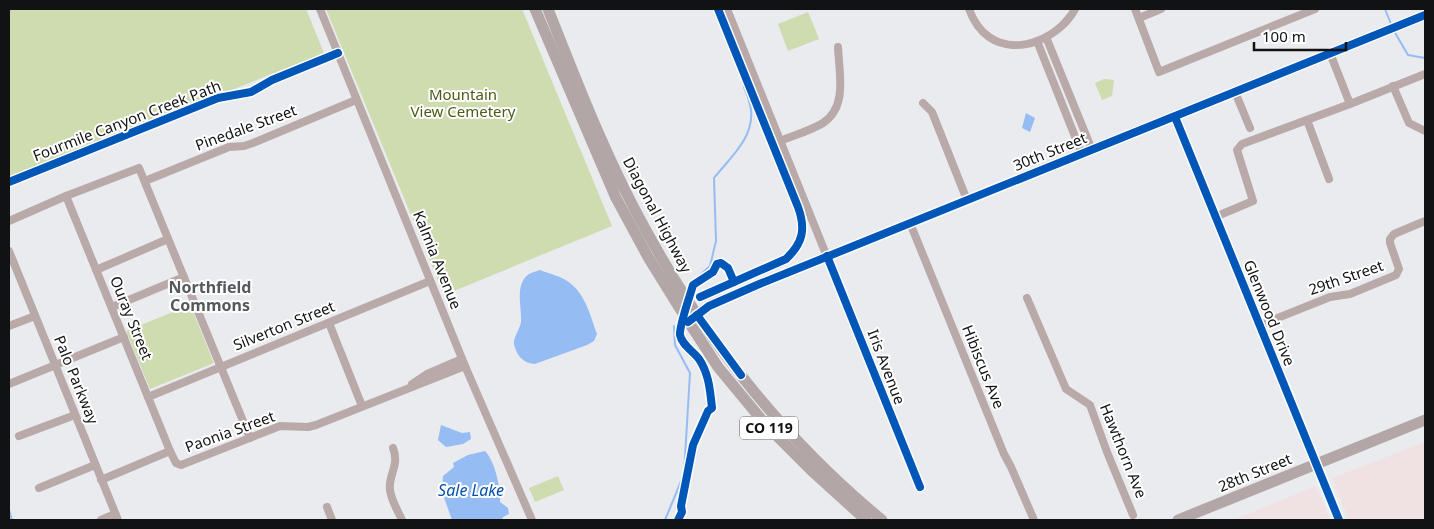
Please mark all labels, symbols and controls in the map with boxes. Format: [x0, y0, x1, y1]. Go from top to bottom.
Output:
scale bar [1254, 20, 1346, 52]
text: 100 m [1262, 26, 1306, 46]
street label: Fourmile Canyon Creek Path [30, 75, 224, 165]
park label: Mountain View Cemetery [411, 84, 516, 121]
street label: Pinedale Street [192, 99, 300, 155]
street label: 30th Street [1010, 127, 1090, 175]
street label: Diagonal Highway [619, 153, 697, 276]
street label: Kalmia Avenue [409, 207, 467, 312]
street label: 29th Street [1306, 255, 1386, 299]
street label: Glenwood Drive [1240, 257, 1300, 369]
street label: Ouray Street [106, 273, 158, 363]
district label: Northfield Commons [169, 276, 251, 316]
street label: Silverton Street [230, 295, 338, 355]
street label: Hibiscus Ave [958, 322, 1010, 411]
street label: Iris Avenue [863, 326, 910, 407]
street label: Palo Parkway [50, 332, 104, 427]
street label: Hawthorn Ave [1096, 400, 1152, 501]
street label: Paonia Street [182, 405, 278, 457]
road number: CO 119 [740, 416, 798, 439]
street label: 28th Street [1215, 448, 1295, 496]
water label: Sale Lake [438, 479, 504, 501]

